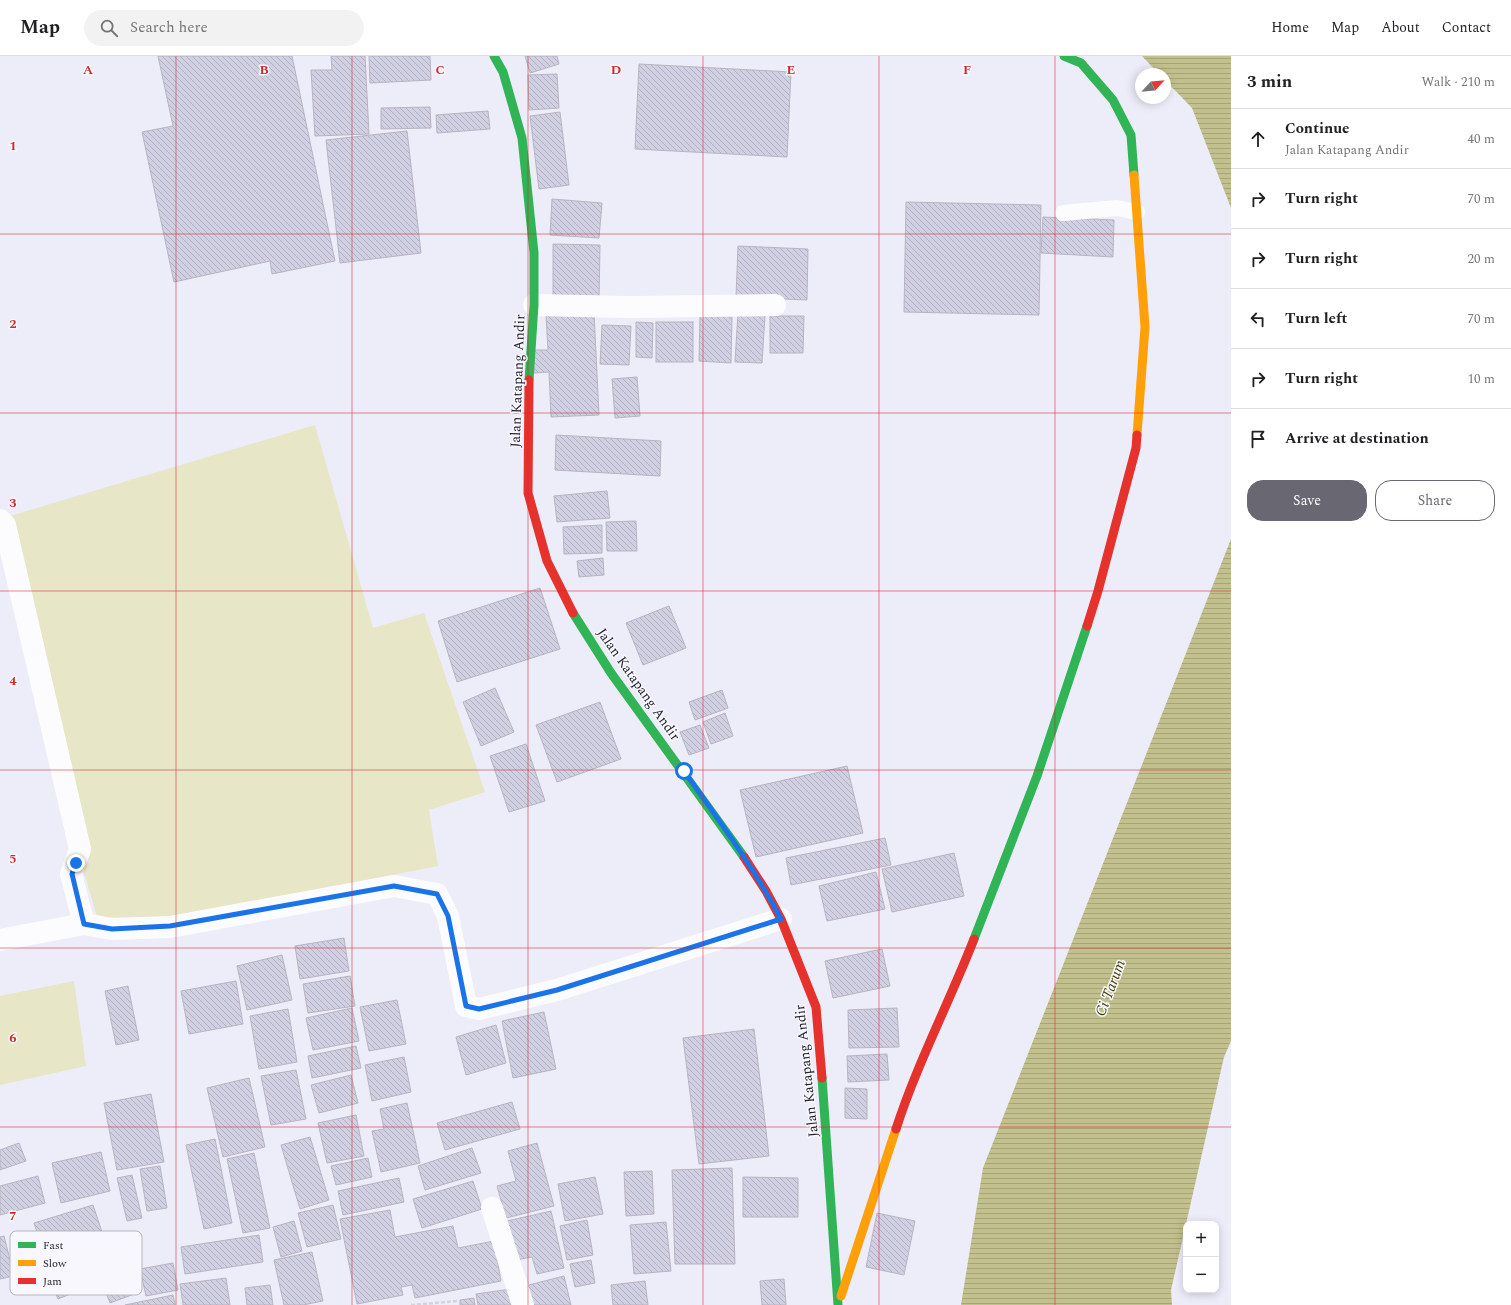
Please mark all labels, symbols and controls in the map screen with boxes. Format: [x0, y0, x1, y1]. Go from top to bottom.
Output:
search box [84, 10, 364, 46]
text: Map [20, 13, 60, 42]
text: Search here [130, 16, 208, 39]
icon: search [98, 17, 120, 39]
text: Home [1271, 17, 1309, 38]
text: Map [1331, 17, 1359, 38]
text: About [1381, 17, 1420, 38]
text: Contact [1442, 17, 1491, 38]
text: A [83, 60, 93, 80]
text: B [259, 60, 269, 80]
text: C [435, 60, 445, 80]
text: D [611, 60, 621, 80]
text: E [787, 60, 796, 80]
text: F [963, 60, 971, 80]
north arrow [1135, 68, 1171, 104]
text: 3 min [1247, 69, 1292, 95]
text: Walk · 210 m [1421, 72, 1495, 92]
text: Continue [1285, 117, 1350, 140]
icon: ahead [1247, 128, 1269, 150]
text: 40 m [1468, 129, 1495, 149]
text: 1 [9, 136, 17, 156]
text: Jalan Katapang Andir [1285, 140, 1409, 160]
text: Turn right [1285, 187, 1358, 210]
icon: right [1247, 188, 1269, 210]
text: 70 m [1468, 189, 1495, 209]
text: Turn right [1285, 247, 1358, 270]
icon: right [1247, 248, 1269, 270]
text: 20 m [1468, 249, 1495, 269]
text: Turn left [1285, 307, 1347, 330]
icon: left [1247, 308, 1269, 330]
text: 70 m [1468, 309, 1495, 329]
text: 2 [9, 314, 17, 334]
street label: Jalan Katapang Andir [505, 314, 530, 448]
text: Turn right [1285, 367, 1358, 390]
icon: right [1247, 368, 1269, 390]
text: 10 m [1468, 369, 1495, 389]
text: Arrive at destination [1285, 427, 1429, 450]
icon: arrive [1247, 428, 1269, 450]
button: Save [1247, 480, 1367, 521]
button: Share [1375, 480, 1495, 521]
text: 3 [9, 493, 17, 513]
street label: Jalan Katapang Andir [592, 624, 686, 745]
text: 4 [9, 671, 17, 691]
route start [675, 762, 693, 780]
text: 5 [9, 849, 17, 869]
route end [67, 854, 85, 872]
water label: Ci Tarum [1089, 956, 1132, 1020]
street label: Jalan Katapang Andir [789, 1003, 824, 1138]
text: 6 [9, 1028, 17, 1048]
text: 7 [9, 1206, 17, 1226]
map controls [1183, 1221, 1219, 1293]
button: + [1183, 1221, 1219, 1257]
legend [10, 1231, 142, 1295]
text: Fast [43, 1237, 64, 1254]
text: Slow [43, 1255, 67, 1272]
button: − [1183, 1257, 1219, 1293]
text: Jam [43, 1273, 62, 1290]

